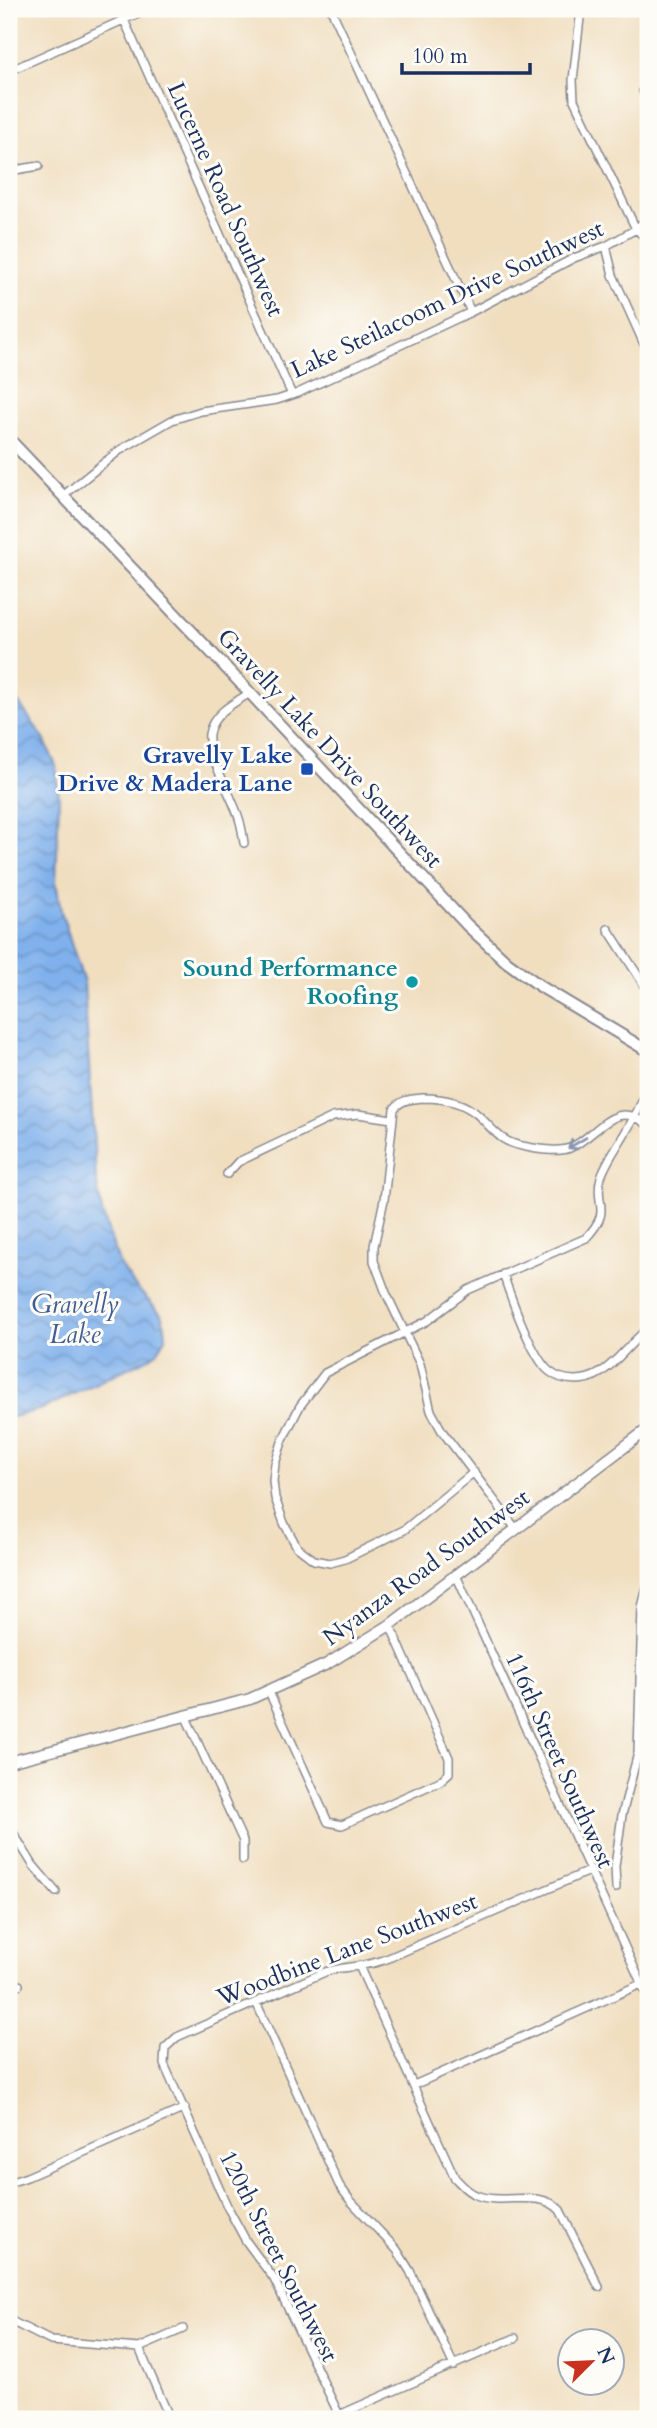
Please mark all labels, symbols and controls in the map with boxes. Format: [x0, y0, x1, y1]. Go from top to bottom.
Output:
scale bar [402, 32, 529, 76]
text: 100 m [412, 42, 468, 71]
street label: Lucerne Road Southwest [159, 77, 292, 322]
street label: Lake Steilacoom Drive Southwest [285, 212, 609, 387]
street label: Gravelly Lake Drive Southwest [210, 621, 450, 876]
place label: Gravelly Lake Drive & Madera Lane [58, 739, 293, 800]
marker: Gravelly Lake Drive & Madera Lane [299, 761, 315, 777]
place label: Sound Performance Roofing [183, 952, 399, 1013]
marker: Sound Performance Roofing [404, 974, 420, 990]
one-way arrow [567, 1136, 587, 1150]
water label: Gravelly Lake [31, 1287, 119, 1352]
street label: Nyanza Road Southwest [316, 1481, 537, 1654]
street label: 116th Street Southwest [497, 1647, 622, 1874]
street label: Woodbine Lane Southwest [211, 1884, 482, 2015]
street label: 120th Street Southwest [211, 2145, 346, 2368]
north arrow [556, 2326, 626, 2396]
text: N [590, 2343, 621, 2369]

